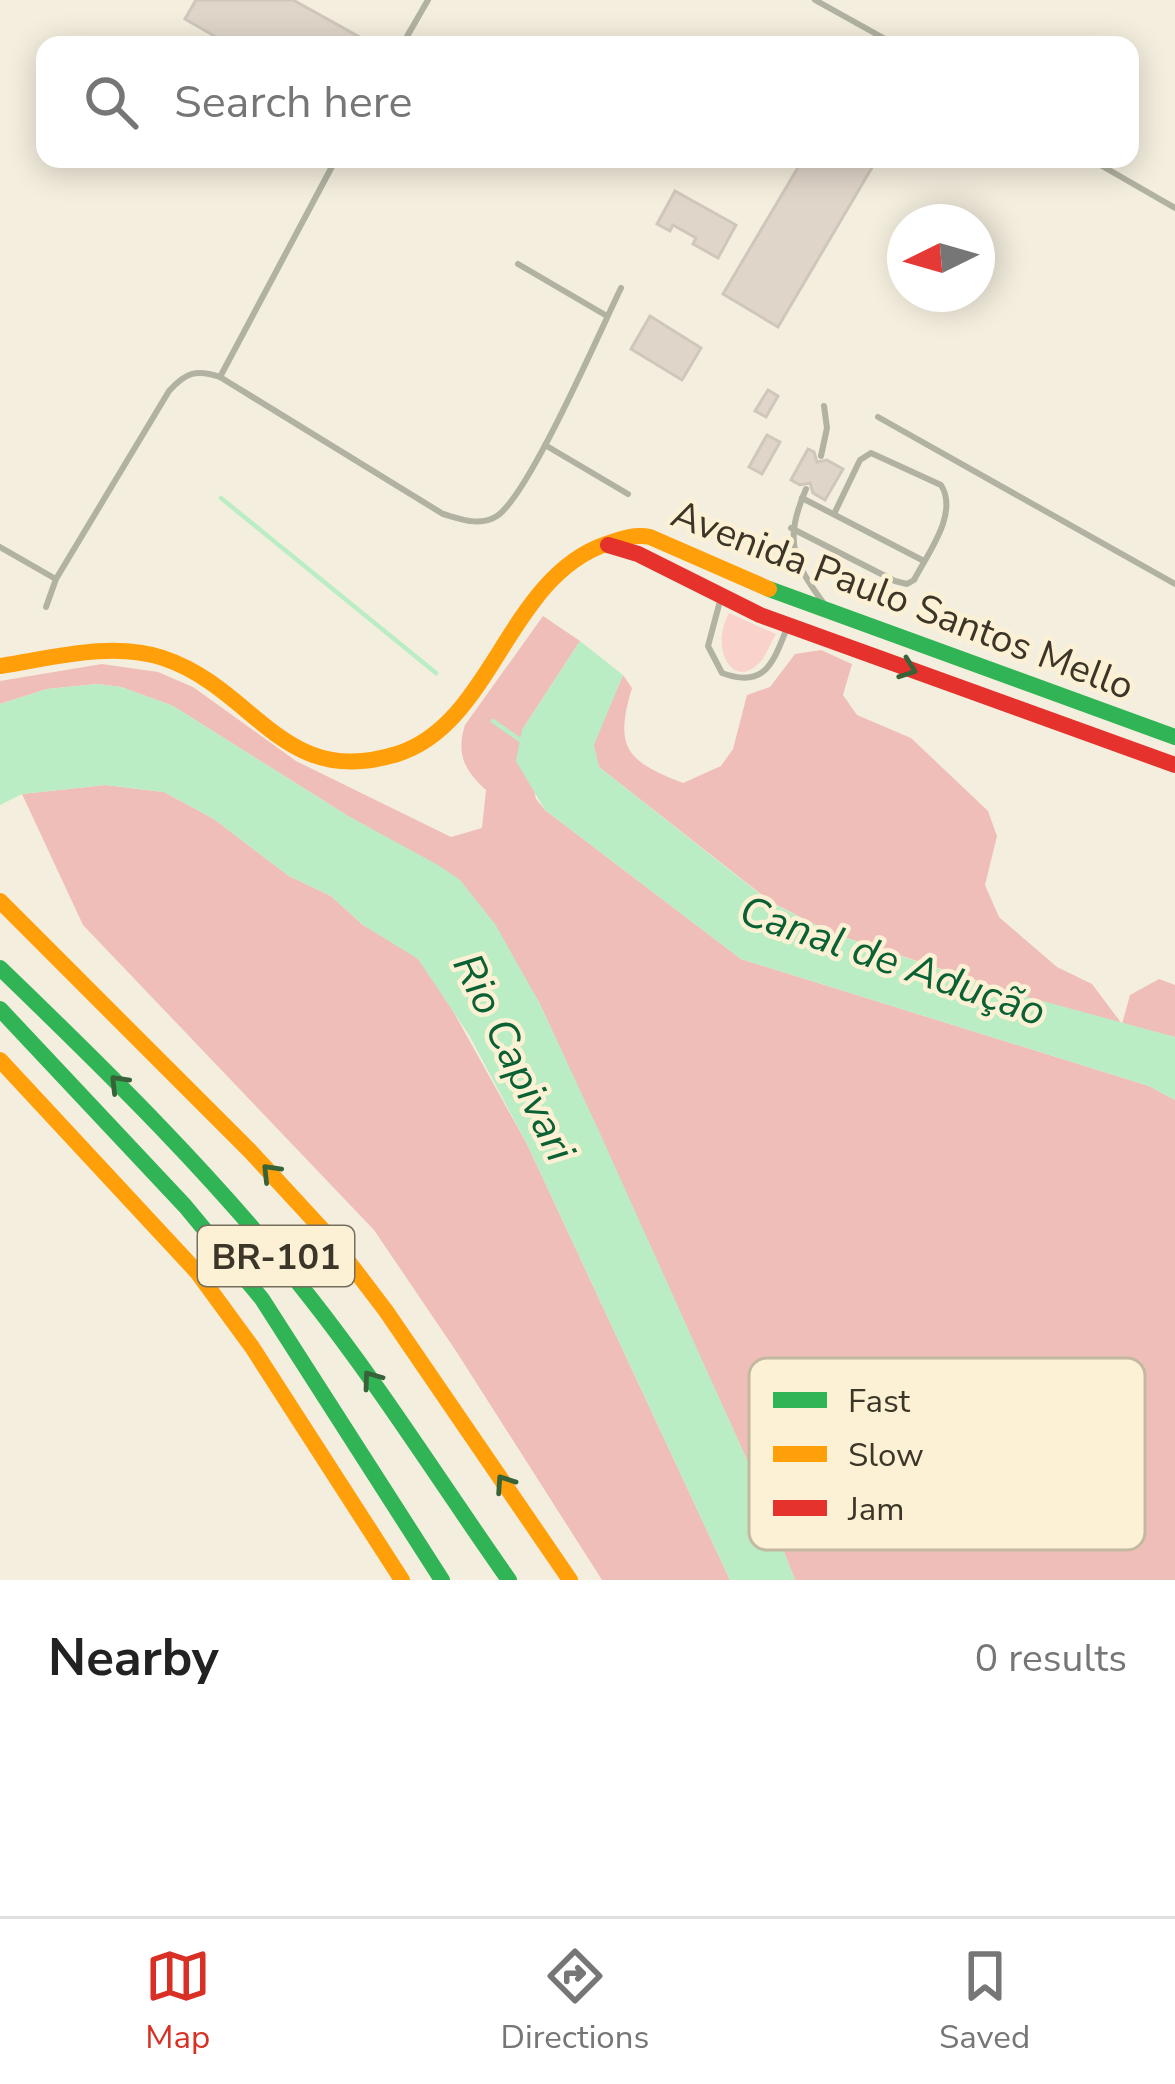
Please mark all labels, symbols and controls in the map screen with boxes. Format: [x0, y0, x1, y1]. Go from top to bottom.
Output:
search box [36, 36, 1139, 168]
icon: search [78, 69, 144, 135]
text: Search here [174, 72, 413, 133]
north arrow [887, 204, 995, 312]
street label: Avenida Paulo Santos Mello [664, 488, 1141, 713]
one-way arrow [896, 655, 917, 679]
water label: Canal de Adução [732, 882, 1053, 1040]
water label: Rio Capivari [439, 944, 589, 1172]
one-way arrow [111, 1075, 133, 1097]
one-way arrow [263, 1164, 285, 1186]
road number: BR-101 [198, 1226, 354, 1286]
legend [749, 1358, 1145, 1550]
one-way arrow [364, 1371, 386, 1393]
text: Fast [848, 1379, 911, 1424]
text: Slow [848, 1433, 924, 1478]
one-way arrow [496, 1475, 518, 1497]
text: Jam [847, 1487, 904, 1532]
text: Nearby [48, 1623, 219, 1693]
text: 0 results [975, 1632, 1127, 1685]
tab: Map [145, 1943, 211, 2060]
tab: Directions [501, 1943, 649, 2060]
tab: Saved [939, 1943, 1030, 2060]

